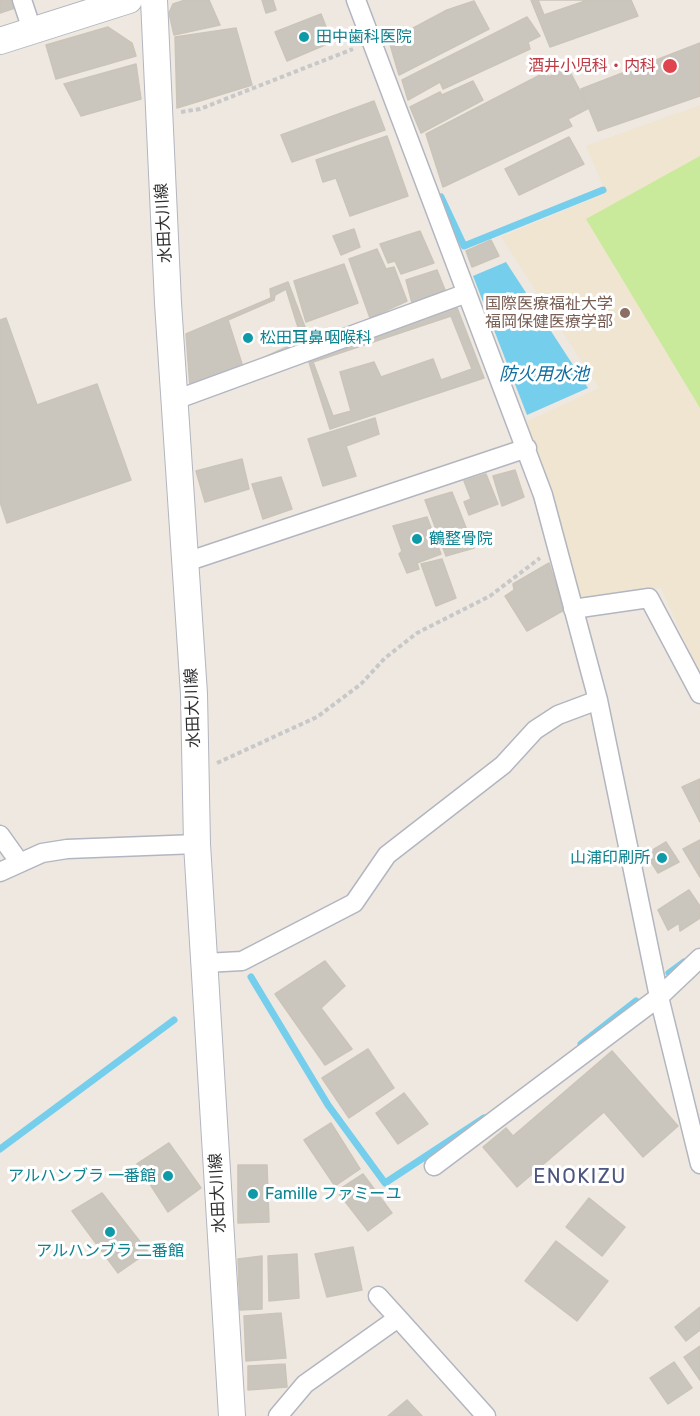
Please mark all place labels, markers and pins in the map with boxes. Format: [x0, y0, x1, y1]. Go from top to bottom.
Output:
place label: 田中歯科医院 [316, 27, 412, 47]
marker: 田中歯科医院 [297, 30, 311, 44]
place label: 酒井小児科・内科 [528, 56, 656, 76]
marker: 酒井小児科・内科 [661, 57, 679, 75]
place label: 国際医療福祉大学 福岡保健医療学部 [485, 294, 613, 332]
marker: 国際医療福祉大学 福岡保健医療学部 [618, 306, 632, 320]
place label: 松田耳鼻咽喉科 [260, 328, 372, 348]
marker: 松田耳鼻咽喉科 [241, 331, 255, 345]
place label: 鶴整骨院 [429, 529, 493, 549]
marker: 鶴整骨院 [410, 532, 424, 546]
place label: 山浦印刷所 [570, 848, 650, 868]
marker: 山浦印刷所 [655, 851, 669, 865]
place label: アルハンブラ 一番館 [8, 1166, 156, 1186]
marker: アルハンブラ 一番館 [161, 1169, 175, 1183]
place label: Famille ファミーユ [265, 1184, 401, 1204]
marker: Famille ファミーユ [246, 1187, 260, 1201]
marker: アルハンブラ 二番館 [103, 1225, 117, 1239]
place label: アルハンブラ 二番館 [36, 1241, 184, 1261]

